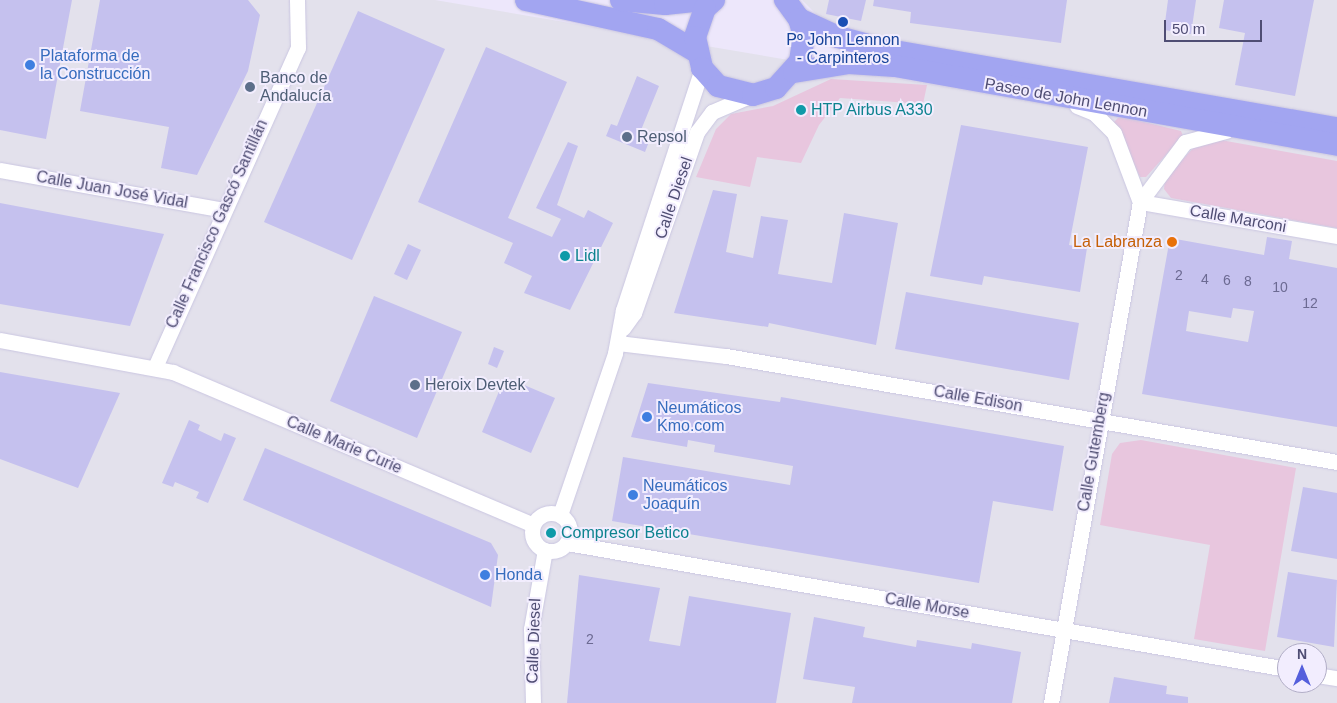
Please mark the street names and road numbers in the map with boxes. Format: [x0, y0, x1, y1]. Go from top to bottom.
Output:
street label: Paseo de John Lennon [983, 74, 1149, 122]
street label: Calle Francisco Gascó Santillán [162, 117, 272, 331]
street label: Calle Diesel [651, 155, 697, 241]
street label: Calle Juan José Vidal [35, 167, 189, 213]
street label: Calle Marconi [1188, 201, 1288, 237]
street label: Calle Edison [932, 382, 1024, 416]
street label: Calle Gutemberg [1074, 391, 1114, 513]
street label: Calle Marie Curie [283, 412, 405, 478]
street label: Calle Morse [883, 589, 971, 623]
street label: Calle Diesel [523, 598, 545, 684]

